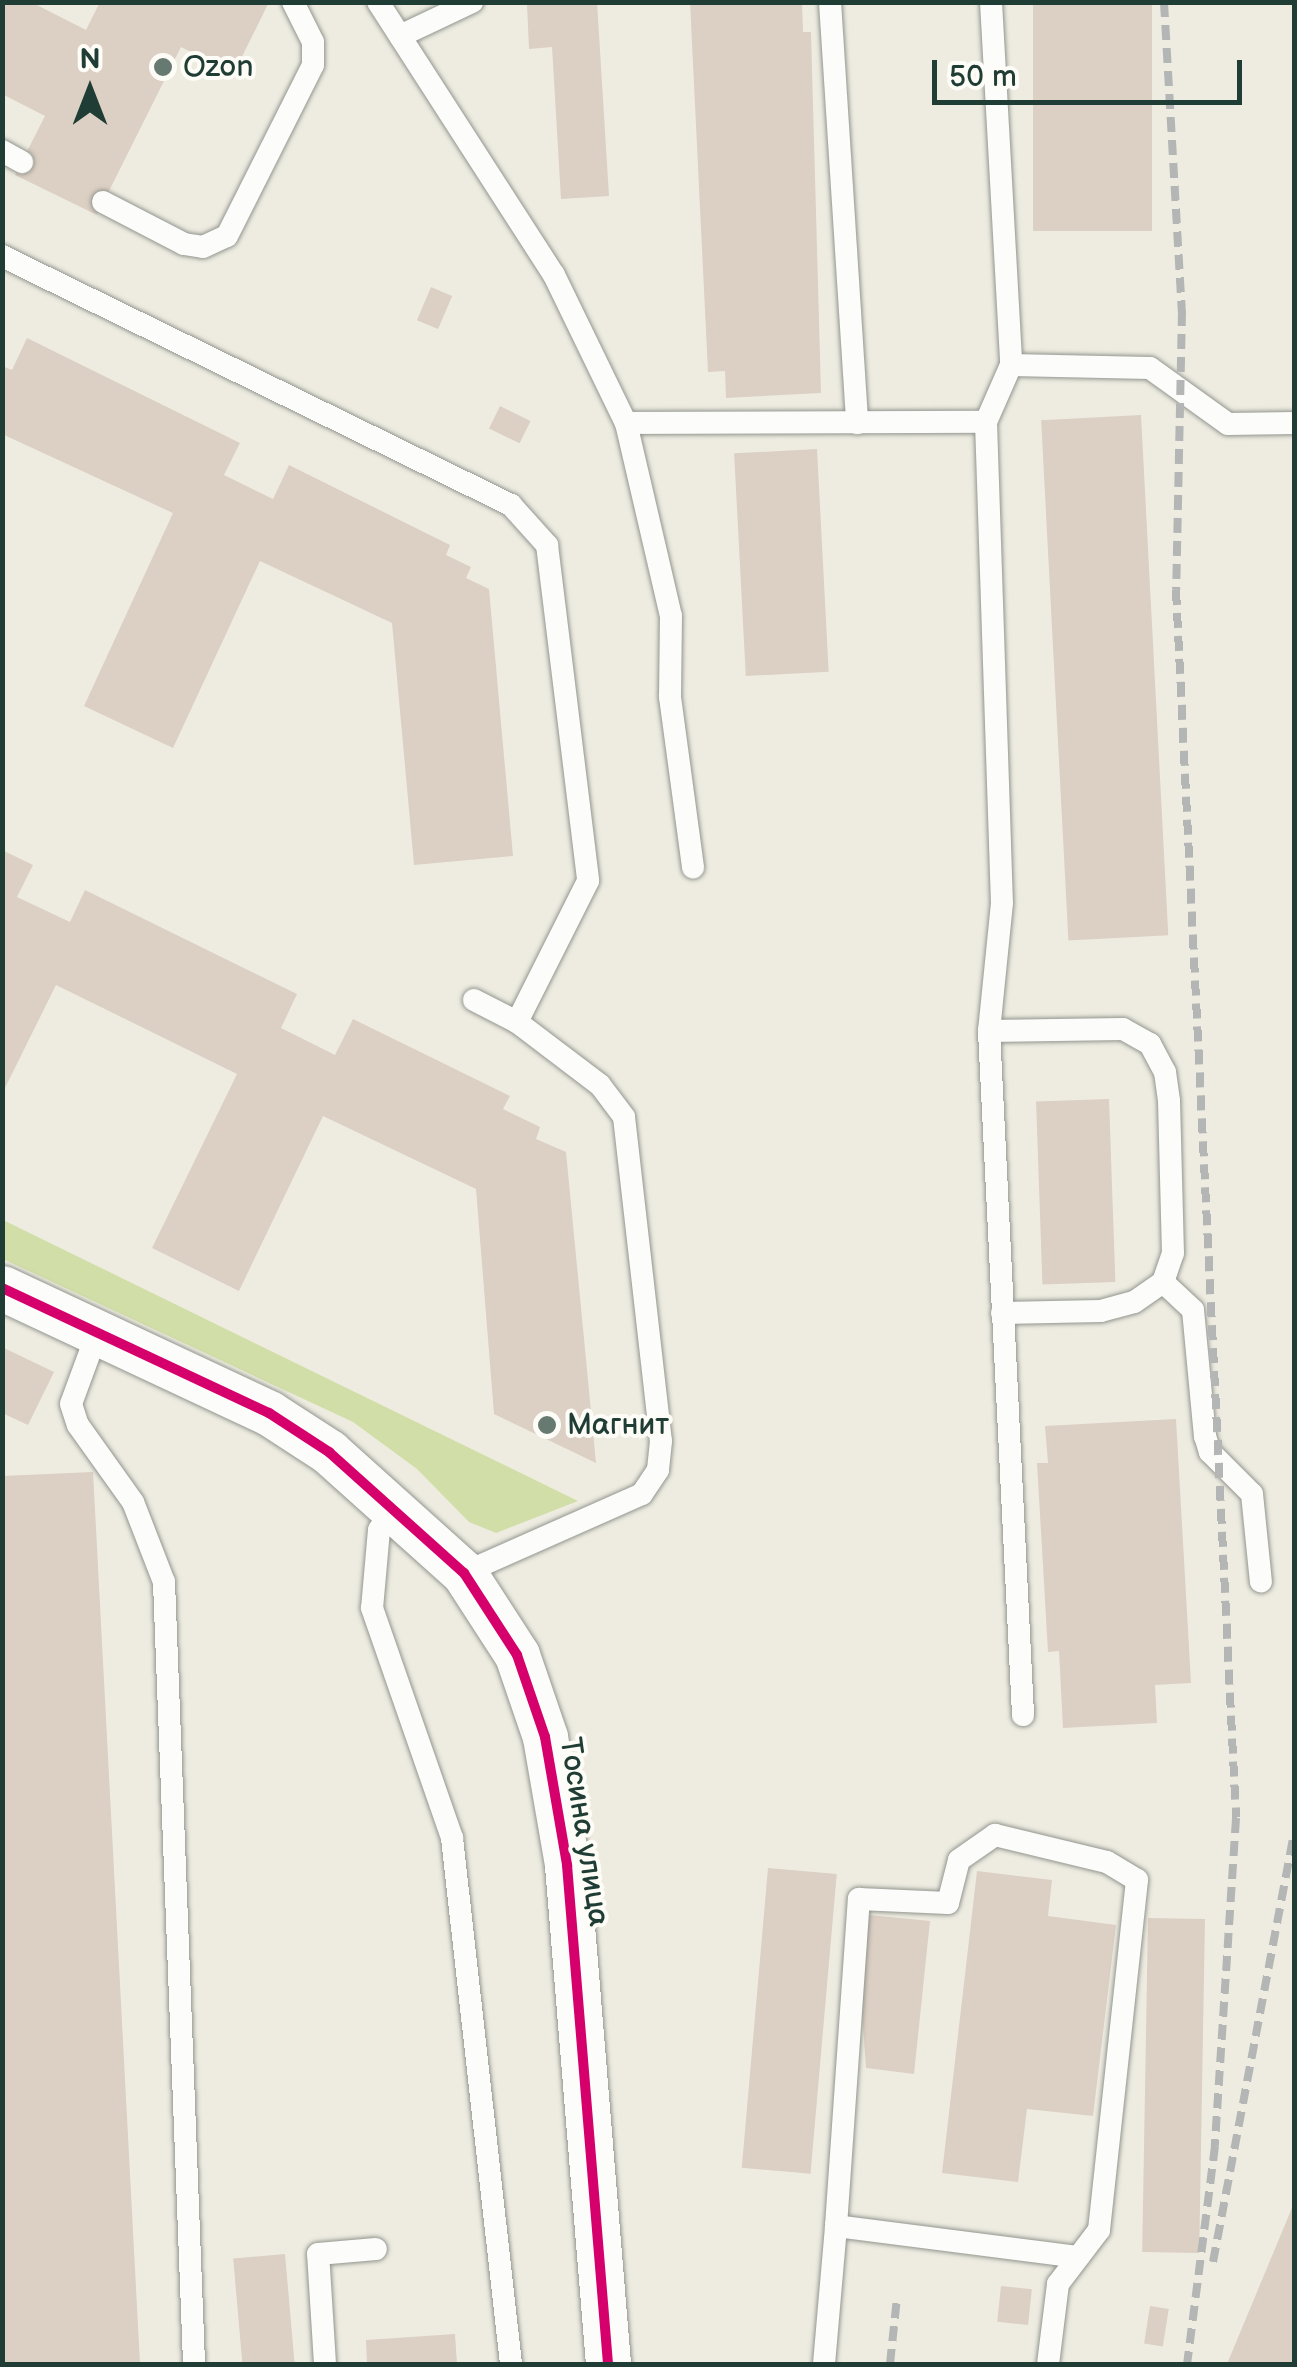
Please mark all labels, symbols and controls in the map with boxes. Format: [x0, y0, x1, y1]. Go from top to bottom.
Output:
north arrow [40, 40, 140, 140]
scale bar [937, 40, 1247, 102]
text: N [79, 43, 101, 76]
place label: Ozon [183, 49, 253, 85]
marker: Ozon [152, 56, 174, 78]
text: 50 m [949, 59, 1017, 95]
place label: Магнит [567, 1407, 669, 1443]
marker: Магнит [536, 1414, 558, 1436]
street label: Тосина улица [551, 1735, 617, 1929]

